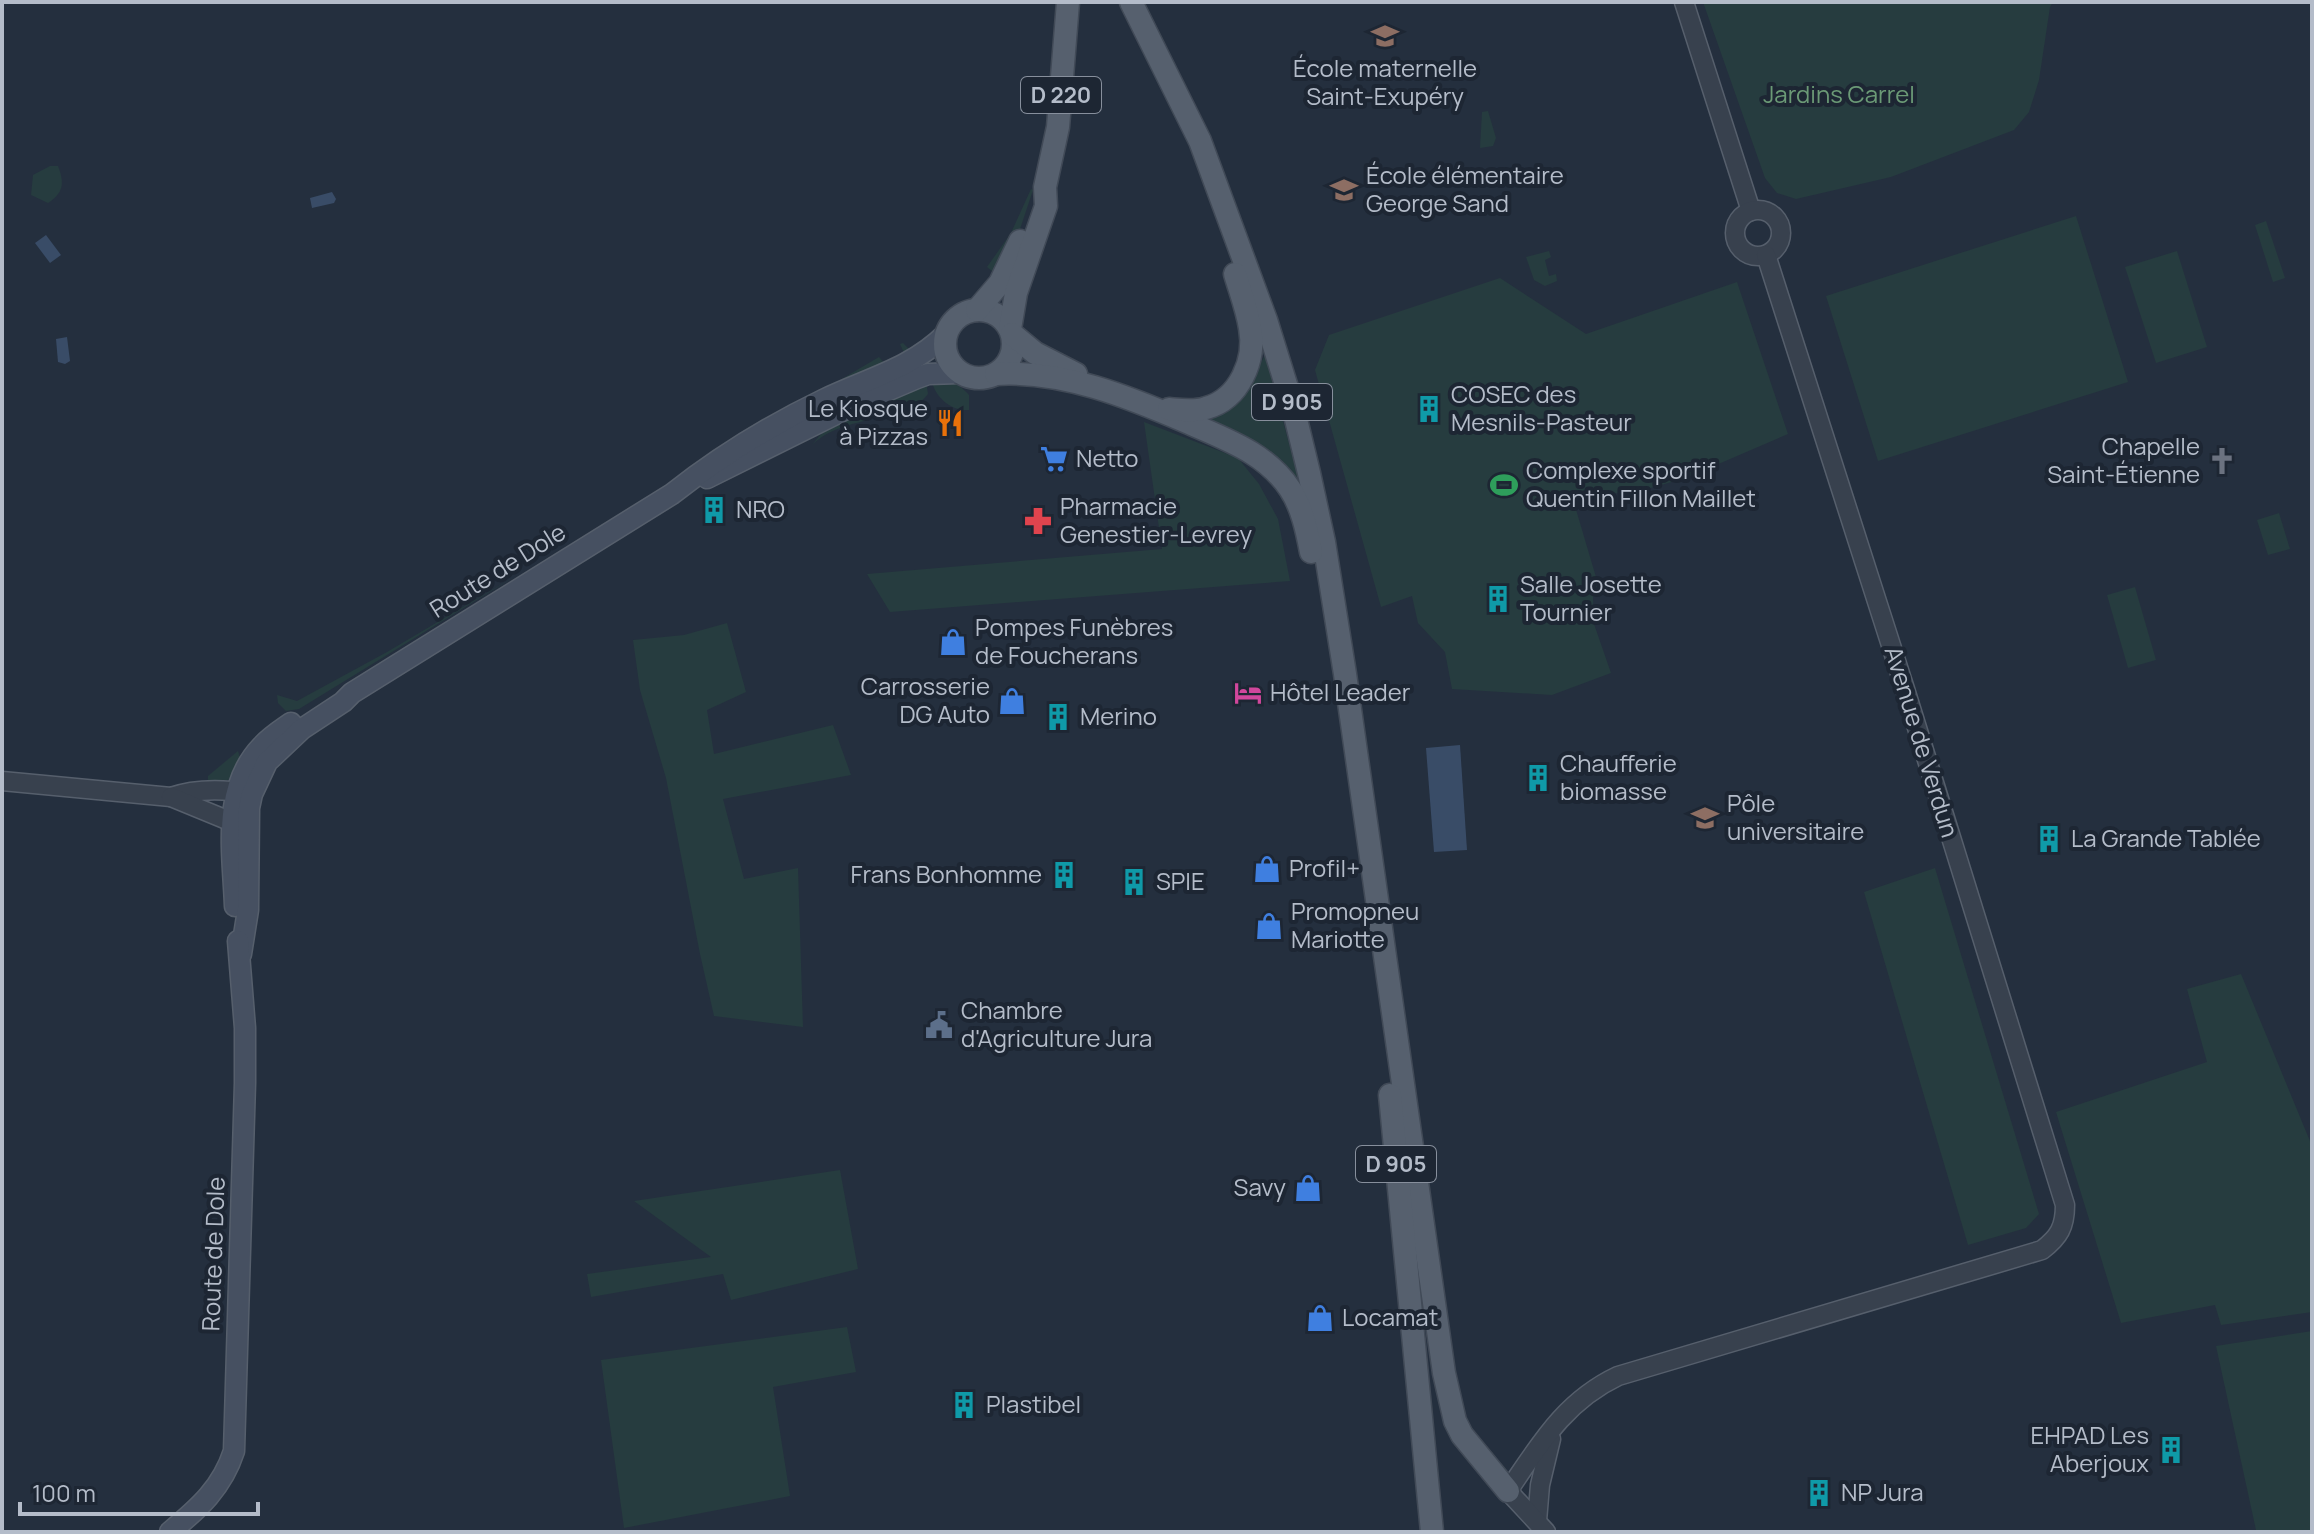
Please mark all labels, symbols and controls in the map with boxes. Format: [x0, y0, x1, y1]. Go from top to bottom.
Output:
school or university icon: École maternelle Saint-Exupéry [1370, 21, 1400, 51]
place label: École maternelle Saint-Exupéry [1293, 51, 1477, 112]
road number: D 220 [1021, 77, 1101, 113]
park label: Jardins Carrel [1763, 77, 1915, 110]
place label: École élémentaire George Sand [1366, 158, 1564, 219]
school or university icon: École élémentaire George Sand [1329, 175, 1359, 205]
place label: COSEC des Mesnils-Pasteur [1451, 377, 1632, 438]
road number: D 905 [1252, 384, 1332, 420]
place label: Le Kiosque à Pizzas [808, 391, 928, 452]
building icon: COSEC des Mesnils-Pasteur [1414, 394, 1444, 424]
restaurant icon: Le Kiosque à Pizzas [935, 408, 965, 438]
place label: Chapelle Saint-Étienne [2047, 429, 2200, 490]
place label: Netto [1076, 441, 1138, 474]
supermarket icon: Netto [1039, 444, 1069, 474]
church icon: Chapelle Saint-Étienne [2207, 446, 2237, 476]
place label: Complexe sportif Quentin Fillon Maillet [1526, 453, 1756, 514]
sports icon: Complexe sportif Quentin Fillon Maillet [1489, 470, 1519, 500]
place label: Pharmacie Genestier-Levrey [1060, 489, 1253, 550]
place label: NRO [736, 492, 785, 525]
building icon: NRO [699, 495, 729, 525]
pharmacy icon: Pharmacie Genestier-Levrey [1023, 506, 1053, 536]
street label: Route de Dole [423, 515, 571, 625]
place label: Salle Josette Tournier [1520, 567, 1662, 628]
building icon: Salle Josette Tournier [1483, 584, 1513, 614]
place label: Pompes Funèbres de Foucherans [975, 610, 1173, 671]
shop icon: Pompes Funèbres de Foucherans [938, 627, 968, 657]
street label: Avenue de Verdun [1878, 642, 1967, 841]
place label: Carrosserie DG Auto [861, 669, 990, 730]
place label: Hôtel Leader [1270, 675, 1411, 708]
hotel icon: Hôtel Leader [1233, 678, 1263, 708]
shop icon: Carrosserie DG Auto [997, 686, 1027, 716]
place label: Merino [1080, 699, 1157, 732]
building icon: Merino [1043, 702, 1073, 732]
place label: Chaufferie biomasse [1560, 746, 1677, 807]
building icon: Chaufferie biomasse [1523, 763, 1553, 793]
place label: Pôle universitaire [1727, 786, 1864, 847]
school or university icon: Pôle universitaire [1690, 803, 1720, 833]
place label: La Grande Tablée [2071, 821, 2261, 854]
building icon: La Grande Tablée [2034, 824, 2064, 854]
place label: Profil+ [1289, 851, 1360, 884]
shop icon: Profil+ [1252, 854, 1282, 884]
place label: Frans Bonhomme [850, 857, 1042, 890]
building icon: Frans Bonhomme [1049, 860, 1079, 890]
place label: SPIE [1156, 864, 1205, 897]
building icon: SPIE [1119, 867, 1149, 897]
place label: Promopneu Mariotte [1291, 894, 1419, 955]
shop icon: Promopneu Mariotte [1254, 911, 1284, 941]
place label: Chambre d'Agriculture Jura [961, 993, 1152, 1054]
public building icon: Chambre d'Agriculture Jura [924, 1010, 954, 1040]
road number: D 905 [1356, 1146, 1436, 1182]
place label: Savy [1234, 1170, 1286, 1203]
shop icon: Savy [1293, 1173, 1323, 1203]
street label: Route de Dole [193, 1176, 232, 1332]
place label: Locamat [1342, 1300, 1438, 1333]
shop icon: Locamat [1305, 1303, 1335, 1333]
place label: Plastibel [986, 1387, 1081, 1420]
building icon: Plastibel [949, 1390, 979, 1420]
place label: EHPAD Les Aberjoux [2031, 1418, 2149, 1479]
building icon: EHPAD Les Aberjoux [2156, 1435, 2186, 1465]
scale bar [20, 1466, 258, 1516]
place label: NP Jura [1841, 1475, 1924, 1508]
text: 100 m [32, 1476, 96, 1509]
building icon: NP Jura [1804, 1478, 1834, 1508]

